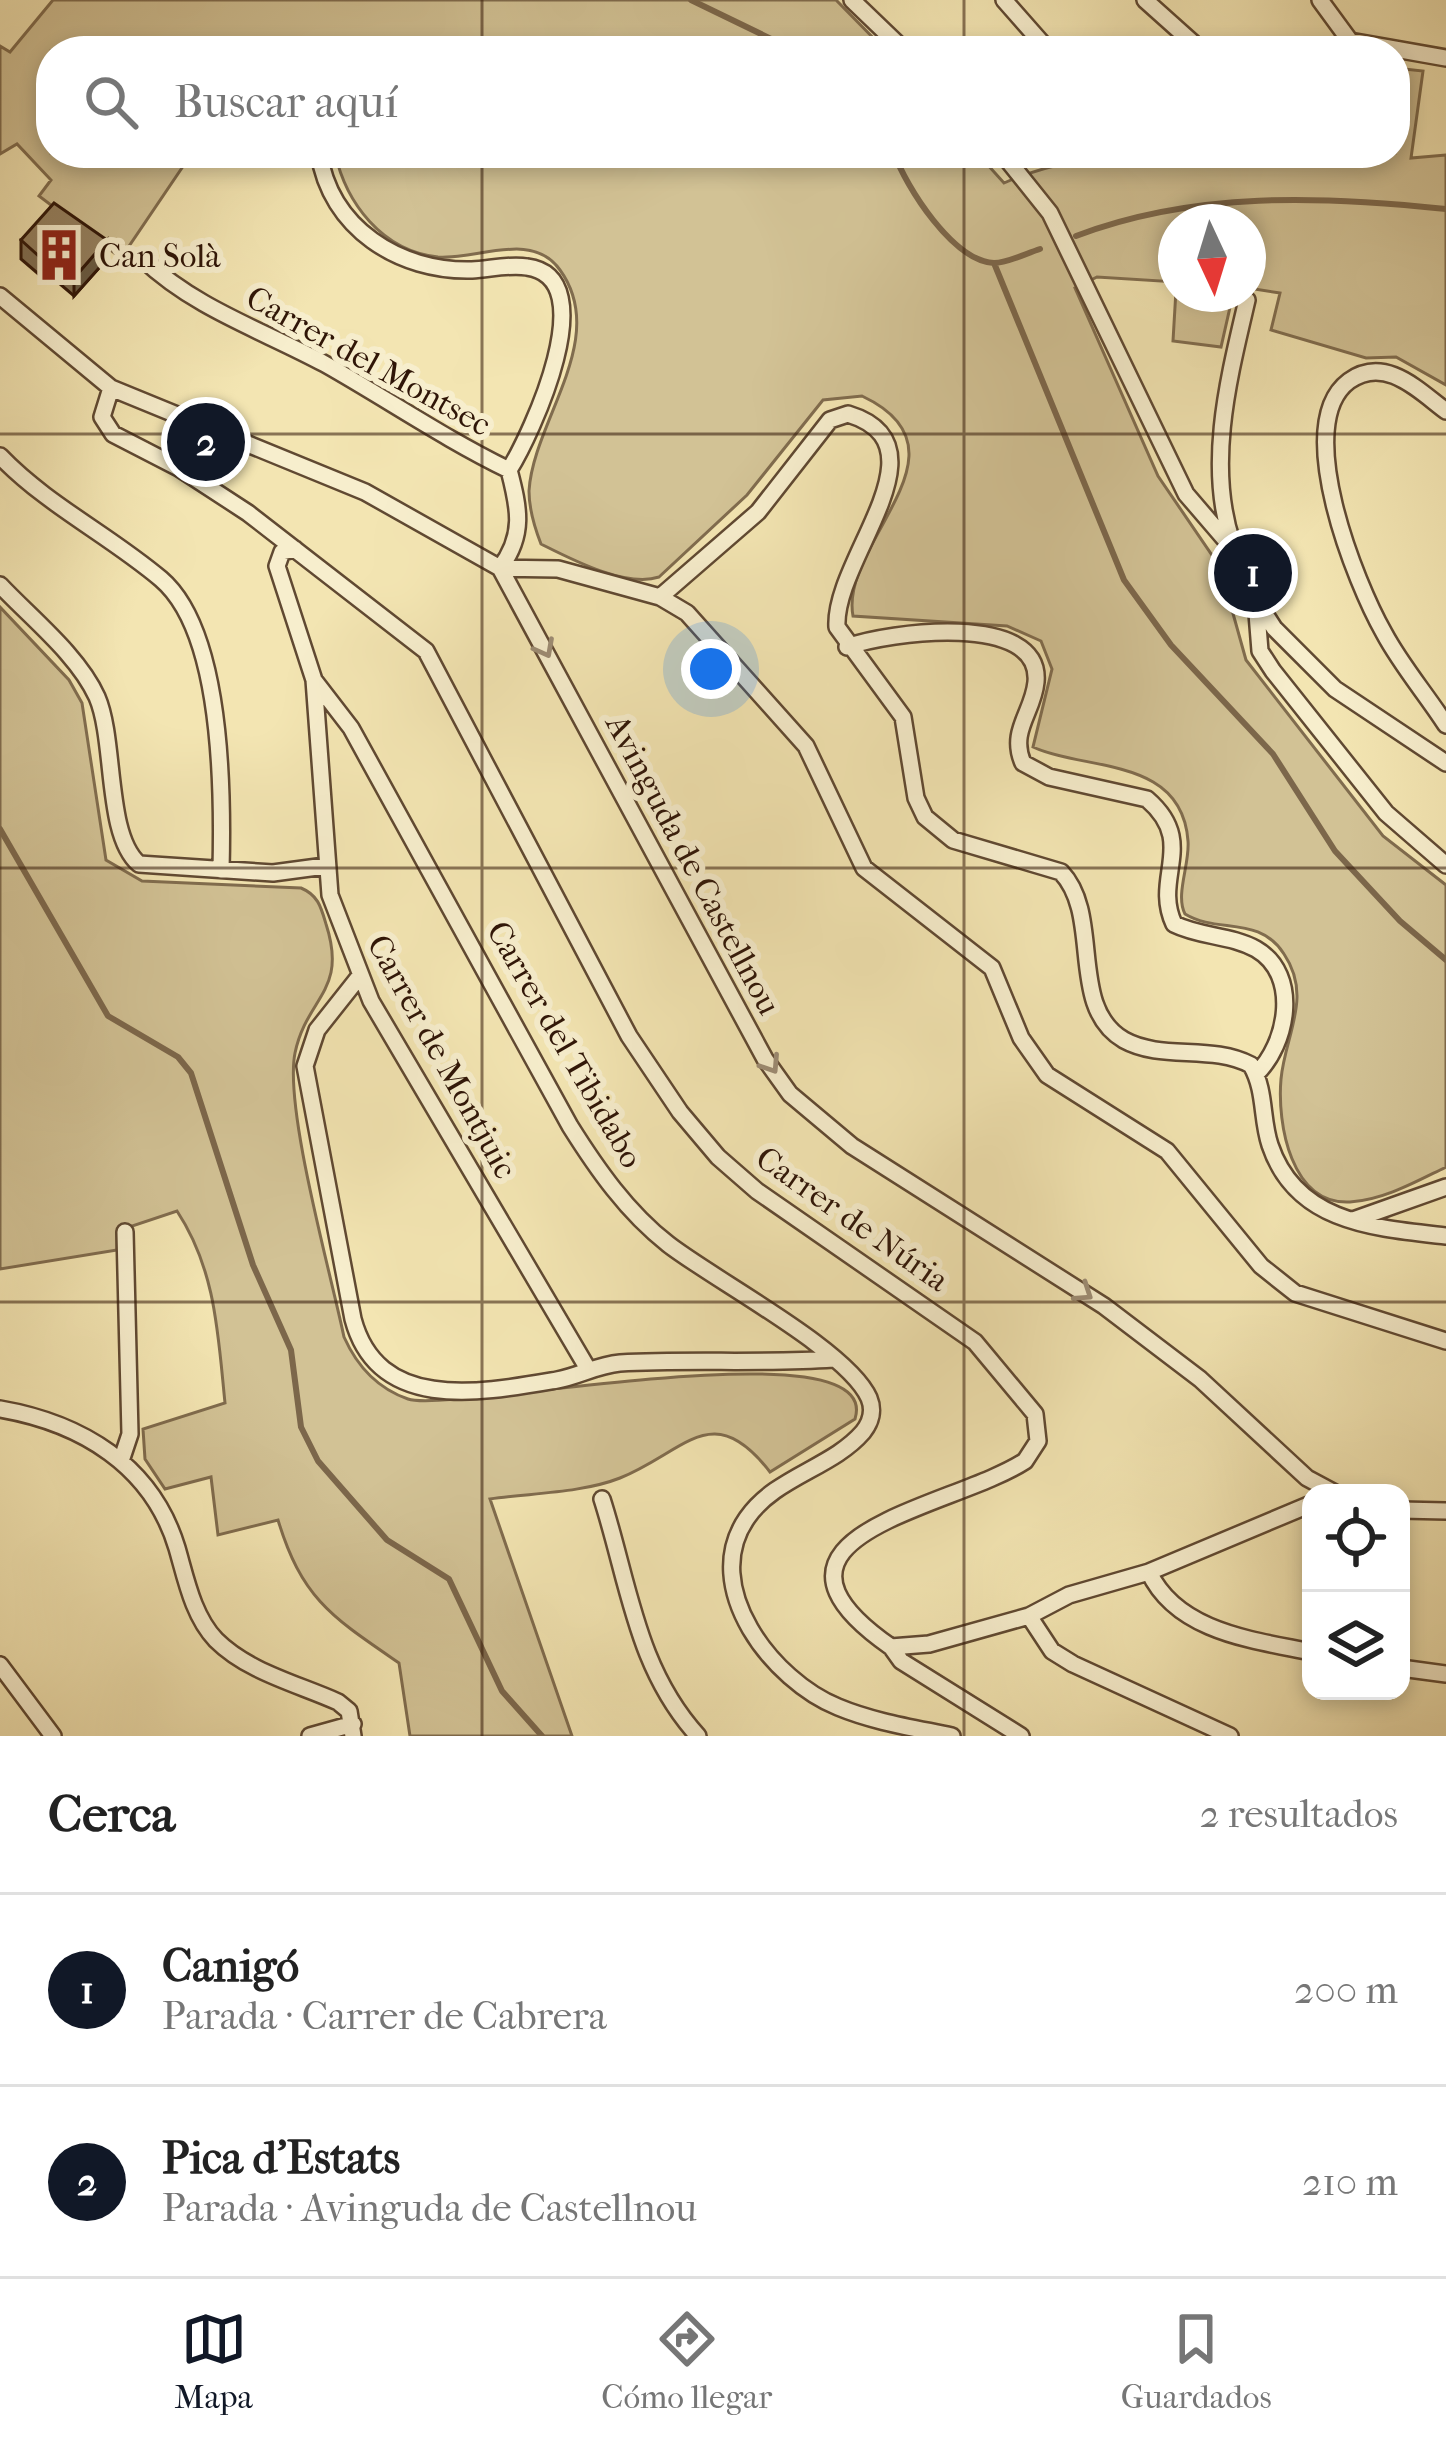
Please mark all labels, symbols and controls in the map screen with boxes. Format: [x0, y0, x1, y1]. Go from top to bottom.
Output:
search box [36, 36, 1410, 168]
icon: search [78, 69, 144, 135]
text: Buscar aquí [174, 76, 398, 129]
north arrow [1158, 204, 1266, 312]
building icon: Can Solà [30, 226, 88, 284]
place label: Can Solà [99, 237, 221, 276]
street label: Carrer del Montsec [239, 278, 497, 445]
pin: 2 [167, 397, 245, 487]
pin: 1 [1214, 528, 1292, 618]
one-way arrow [530, 636, 553, 658]
your location [681, 639, 741, 699]
street label: Avinguda de Castellnou [596, 706, 789, 1022]
street label: Carrer del Tibidabo [478, 915, 651, 1175]
street label: Carrer de Montjuic [359, 928, 525, 1185]
one-way arrow [756, 1052, 778, 1074]
street label: Carrer de Núria [748, 1138, 957, 1301]
one-way arrow [1071, 1278, 1093, 1300]
map controls [1302, 1484, 1410, 1700]
button: locate [1302, 1484, 1410, 1592]
button: layers [1302, 1592, 1410, 1700]
text: Cerca [48, 1784, 175, 1844]
text: 2 resultados [1200, 1791, 1398, 1837]
text: Canigó [162, 1940, 299, 1993]
text: 1 [80, 1967, 94, 2013]
text: 200 m [1294, 1967, 1398, 2013]
text: Parada · Carrer de Cabrera [162, 1993, 607, 2039]
text: Pica d'Estats [162, 2132, 400, 2185]
text: 2 [77, 2159, 97, 2205]
text: 210 m [1302, 2159, 1398, 2205]
text: Parada · Avinguda de Castellnou [162, 2185, 697, 2231]
tab: Mapa [174, 2306, 253, 2417]
tab: Cómo llegar [601, 2306, 772, 2417]
tab: Guardados [1121, 2306, 1272, 2417]

